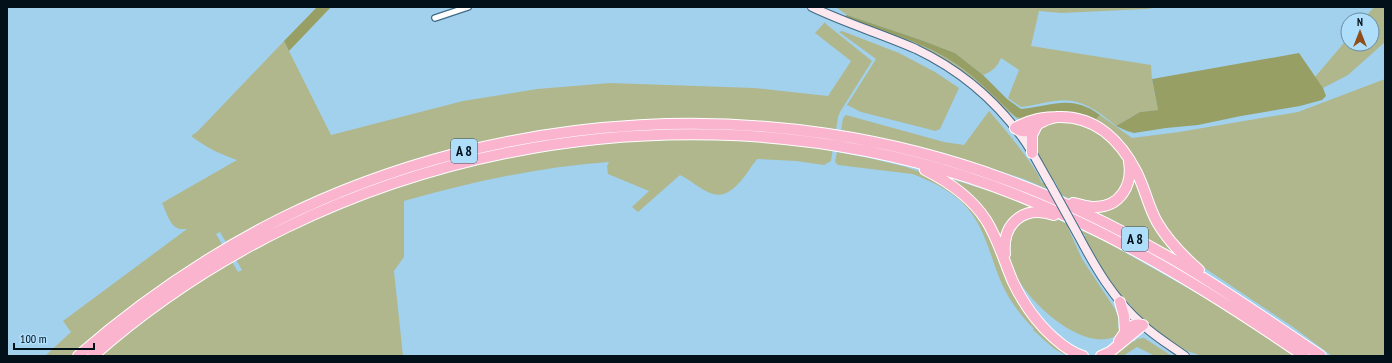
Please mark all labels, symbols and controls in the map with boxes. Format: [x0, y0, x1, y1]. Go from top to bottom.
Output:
north arrow [1340, 12, 1380, 52]
text: N [1357, 15, 1363, 29]
road number: A 8 [451, 139, 477, 163]
road number: A 8 [1122, 227, 1148, 251]
scale bar [14, 325, 94, 351]
text: 100 m [20, 331, 47, 346]

